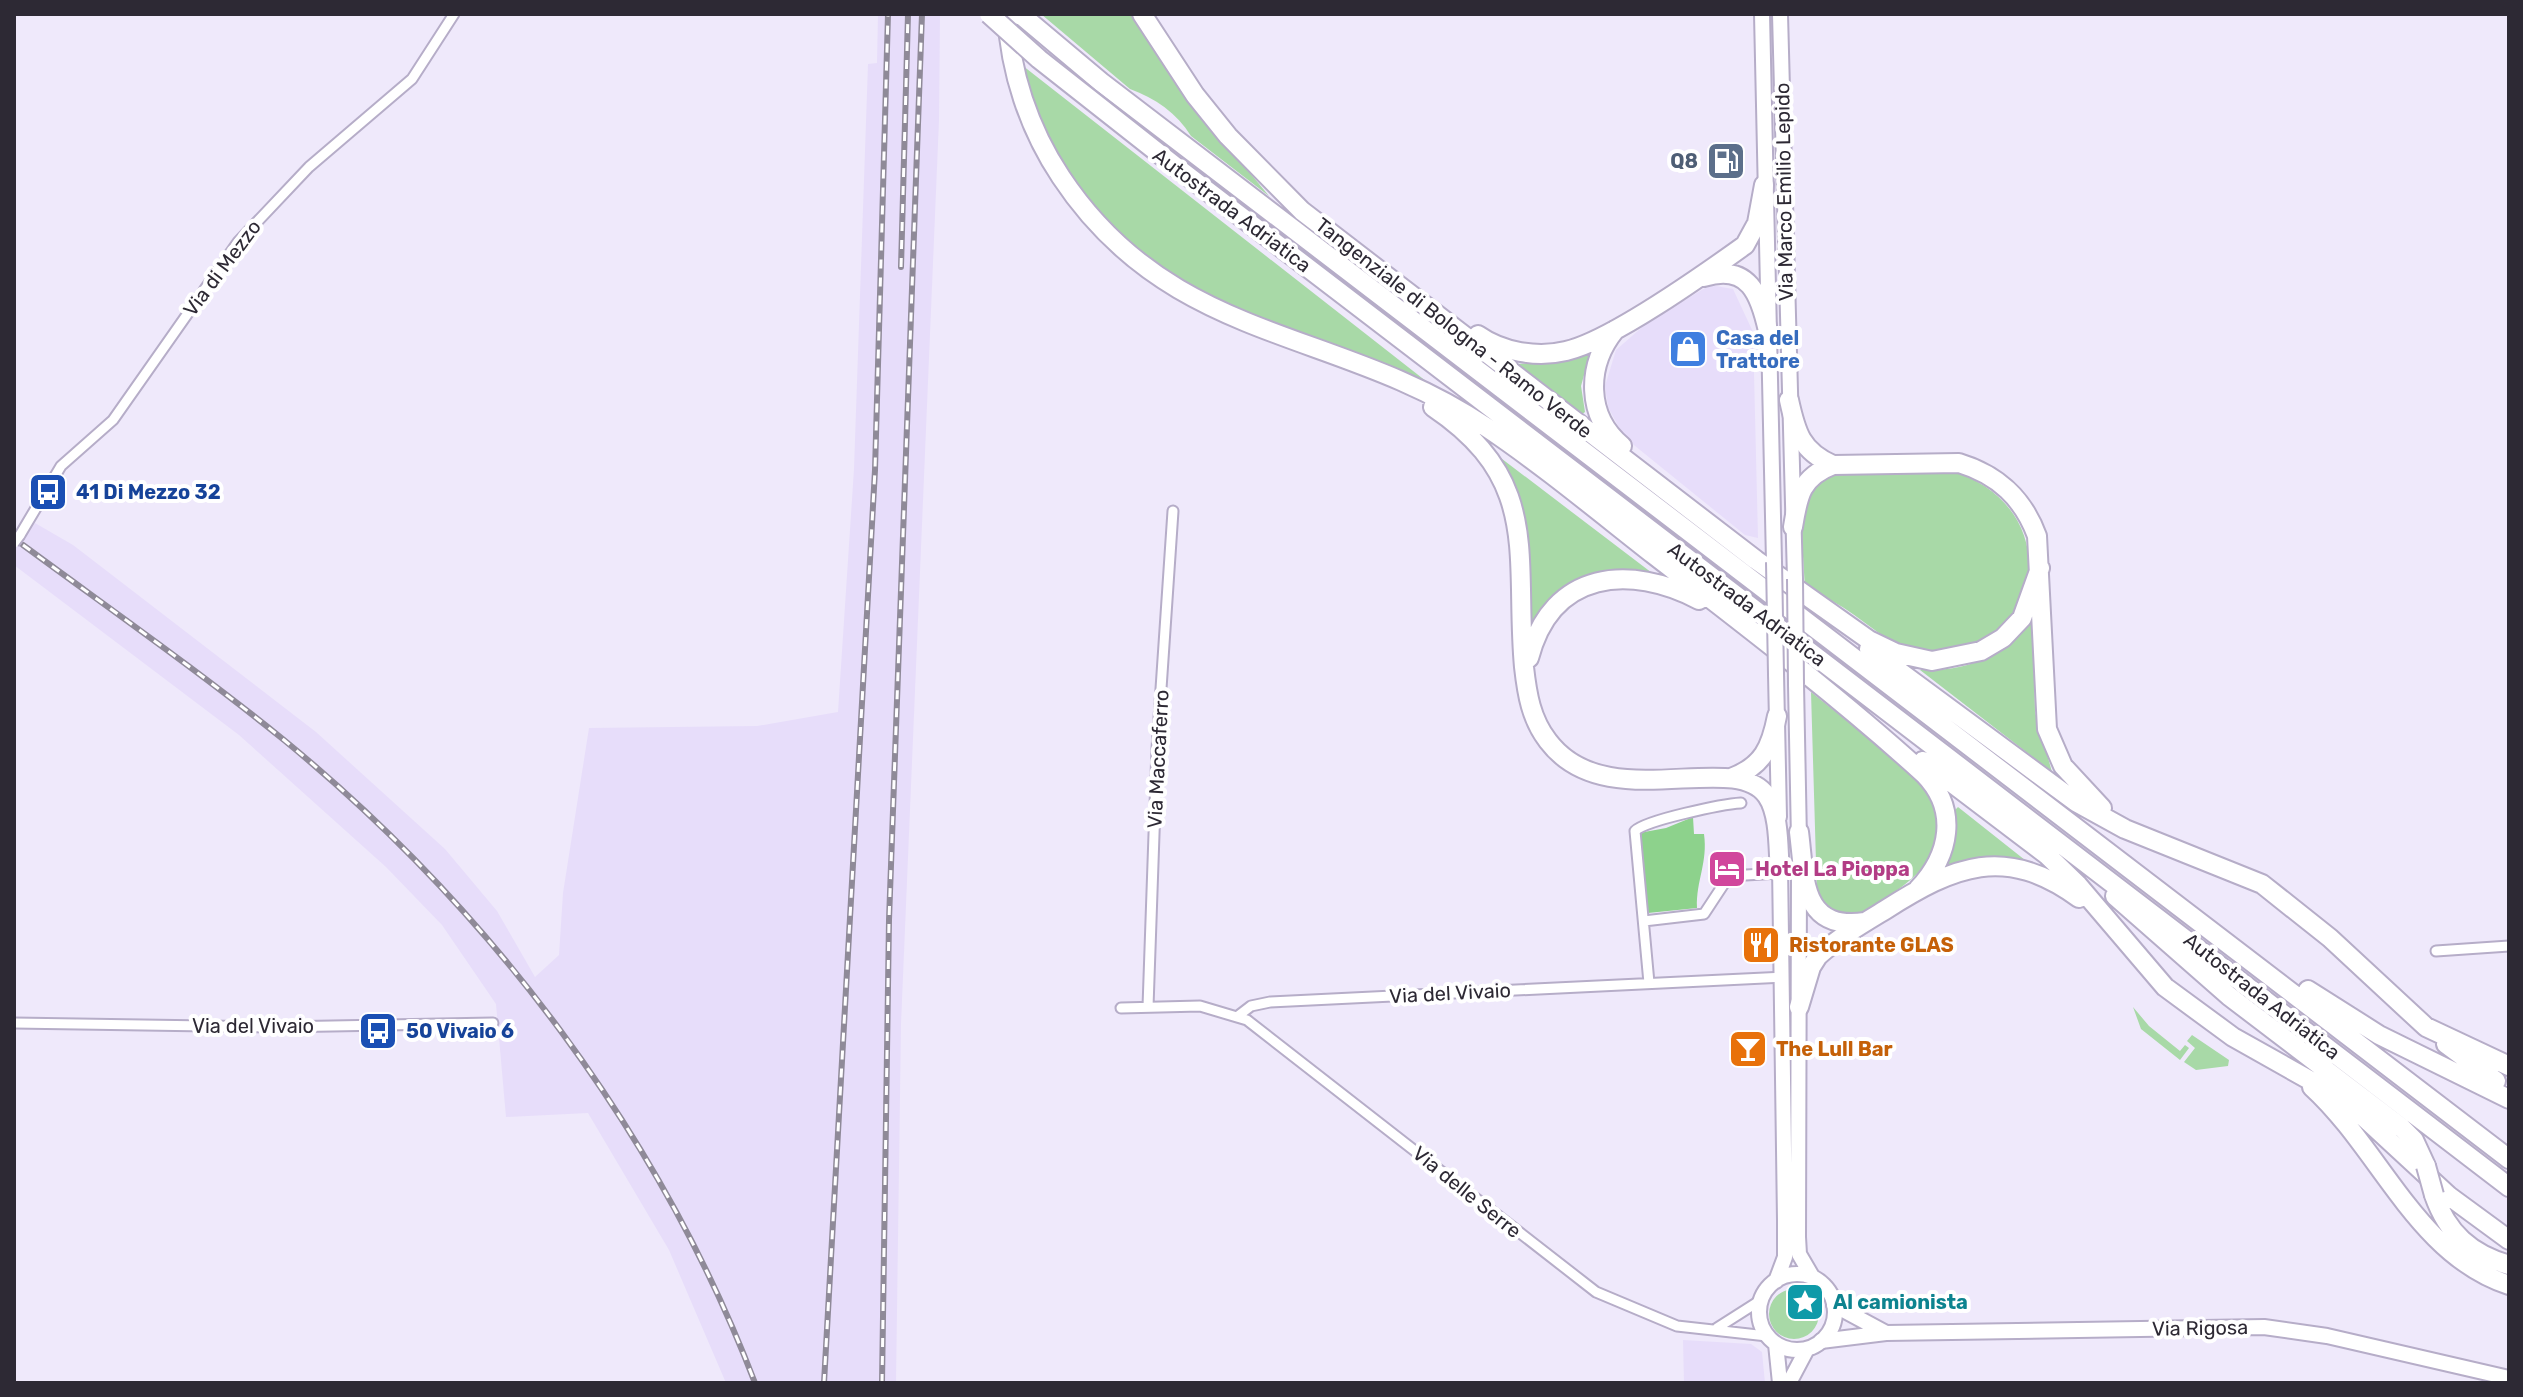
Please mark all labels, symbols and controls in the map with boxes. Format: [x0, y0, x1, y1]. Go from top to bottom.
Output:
street label: Via Marco Emilio Lepido [1770, 82, 1798, 302]
fuel station icon: Q8 [1705, 140, 1747, 182]
street label: Autostrada Adriatica [1148, 143, 1316, 277]
place label: Q8 [1670, 149, 1698, 173]
street label: Tangenziale di Bologna - Ramo Verde [1311, 213, 1597, 443]
street label: Via di Mezzo [178, 215, 266, 321]
place label: Casa del Trattore [1716, 326, 1800, 373]
shop icon: Casa del Trattore [1667, 328, 1709, 370]
bus stop icon: 41 Di Mezzo 32 [27, 471, 69, 513]
place label: 41 Di Mezzo 32 [76, 480, 221, 504]
street label: Autostrada Adriatica [1663, 537, 1831, 671]
street label: Via Maccaferro [1142, 689, 1174, 829]
hotel icon: Hotel La Pioppa [1706, 848, 1748, 890]
place label: Hotel La Pioppa [1755, 857, 1910, 881]
restaurant icon: Ristorante GLAS [1740, 924, 1782, 966]
street label: Autostrada Adriatica [2179, 928, 2345, 1064]
place label: Ristorante GLAS [1789, 933, 1954, 957]
street label: Via del Vivaio [1388, 978, 1512, 1008]
bus stop icon: 50 Vivaio 6 [357, 1010, 399, 1052]
street label: Via del Vivaio [192, 1014, 314, 1038]
place label: 50 Vivaio 6 [406, 1019, 514, 1043]
bar icon: The Lull Bar [1727, 1028, 1769, 1070]
place label: The Lull Bar [1776, 1037, 1893, 1061]
street label: Via delle Serre [1408, 1141, 1526, 1243]
place icon: Al camionista [1784, 1281, 1826, 1323]
place label: Al camionista [1833, 1290, 1968, 1314]
street label: Via Rigosa [2152, 1315, 2248, 1341]

